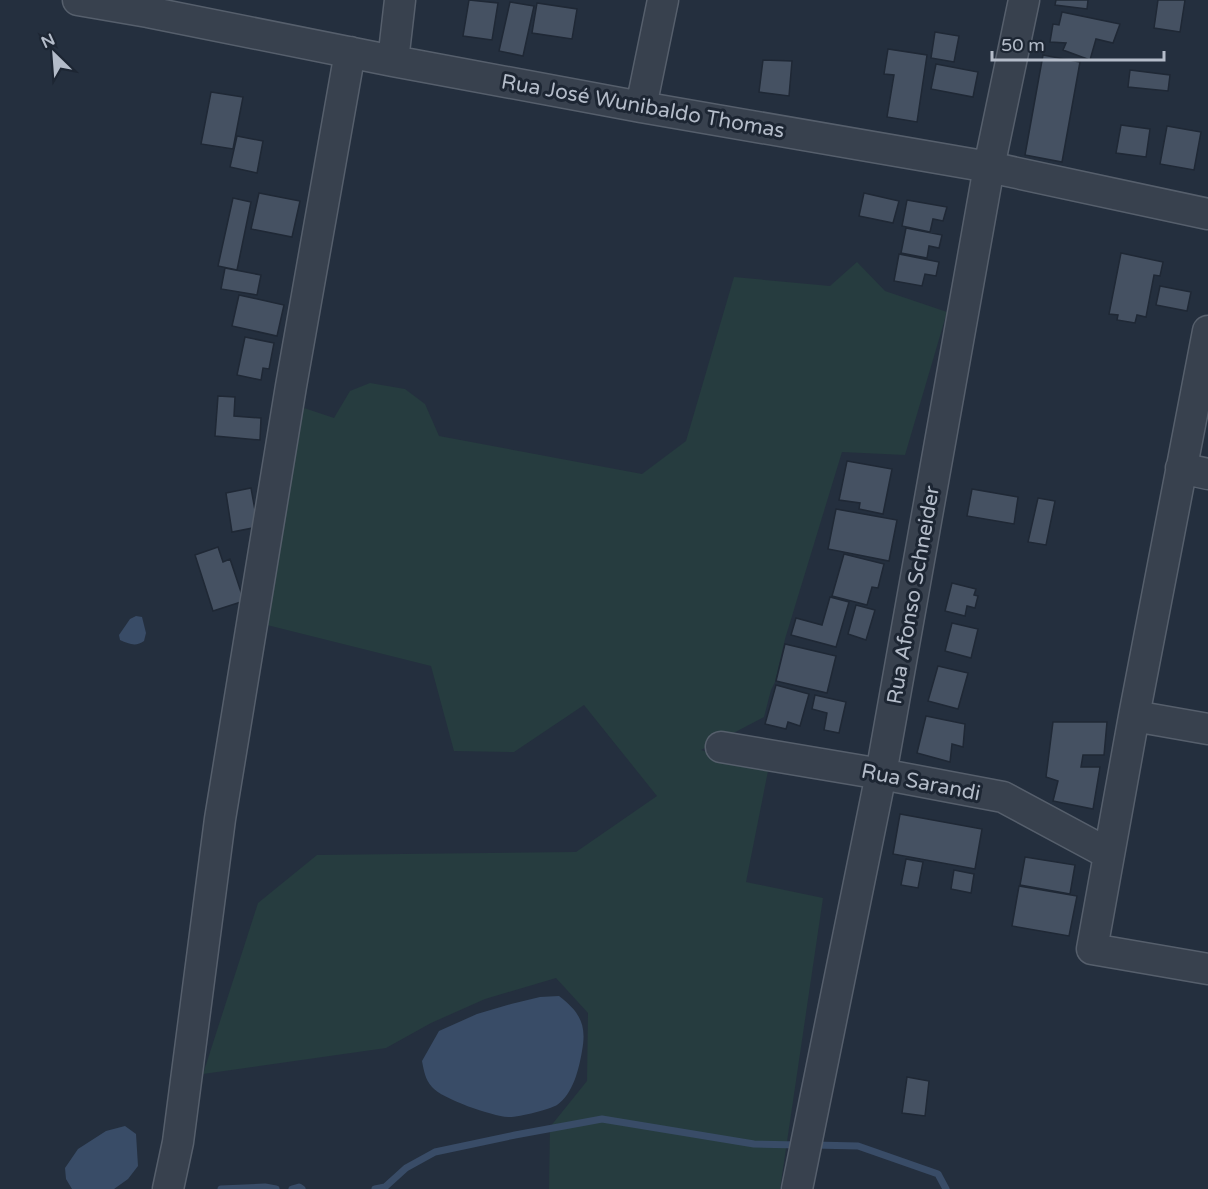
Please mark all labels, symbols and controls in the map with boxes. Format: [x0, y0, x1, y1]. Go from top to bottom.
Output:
north arrow [24, 24, 84, 84]
scale bar [992, 24, 1164, 62]
text: N [38, 30, 58, 53]
text: 50 m [1001, 34, 1045, 56]
street label: Rua José Wunibaldo Thomas [499, 69, 787, 144]
street label: Rua Afonso Schneider [882, 484, 945, 706]
street label: Rua Sarandi [859, 759, 983, 806]

